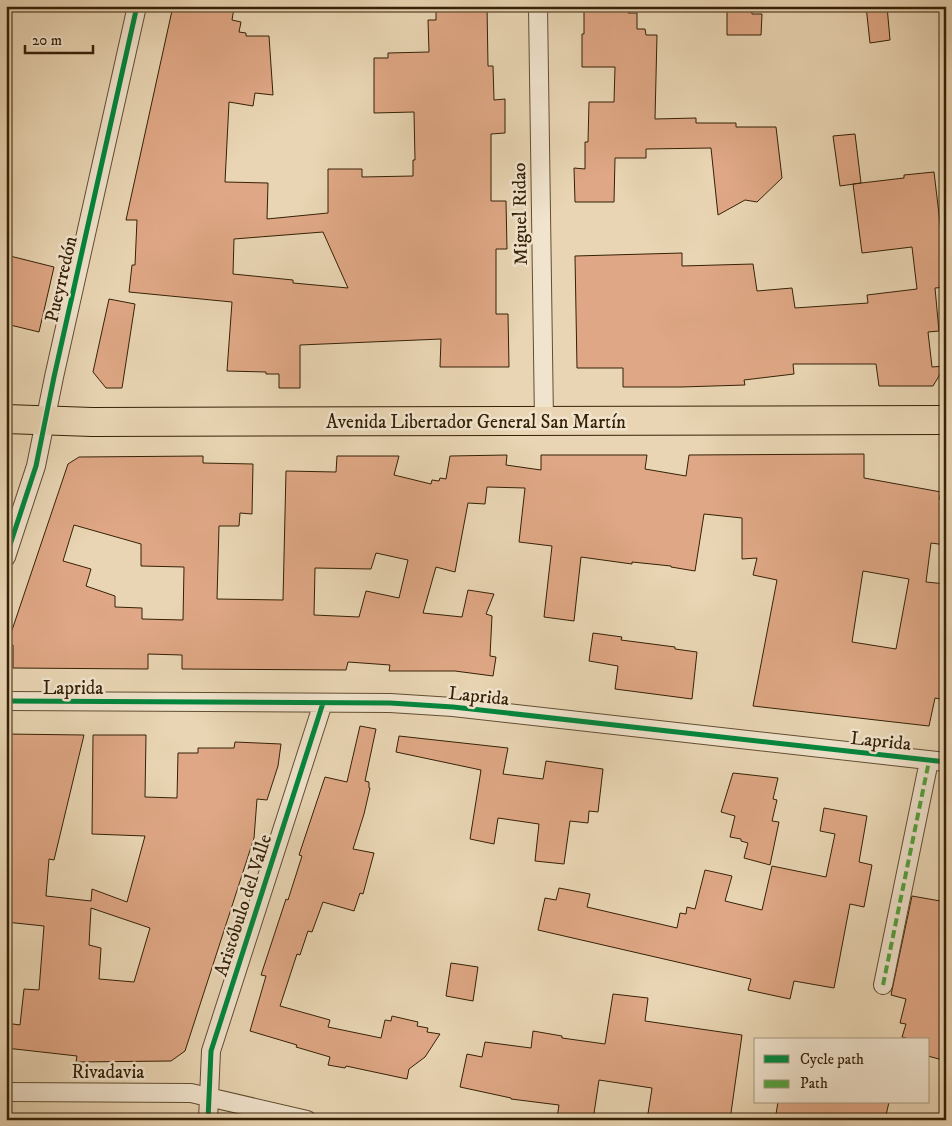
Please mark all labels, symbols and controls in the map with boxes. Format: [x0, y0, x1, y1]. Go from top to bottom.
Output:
scale bar [25, 22, 92, 54]
text: 20 m [32, 31, 62, 50]
street label: Miguel Ridao [508, 162, 533, 266]
street label: Pueyrredón [40, 234, 83, 325]
street label: Avenida Libertador General San Martín [326, 411, 626, 434]
street label: Laprida [43, 677, 103, 700]
street label: Laprida [447, 682, 510, 711]
street label: Laprida [849, 727, 912, 756]
street label: Aristóbulo del Valle [210, 831, 277, 979]
legend [754, 1038, 930, 1104]
text: Cycle path [800, 1050, 864, 1069]
street label: Rivadavia [72, 1061, 144, 1084]
text: Path [800, 1074, 828, 1093]

